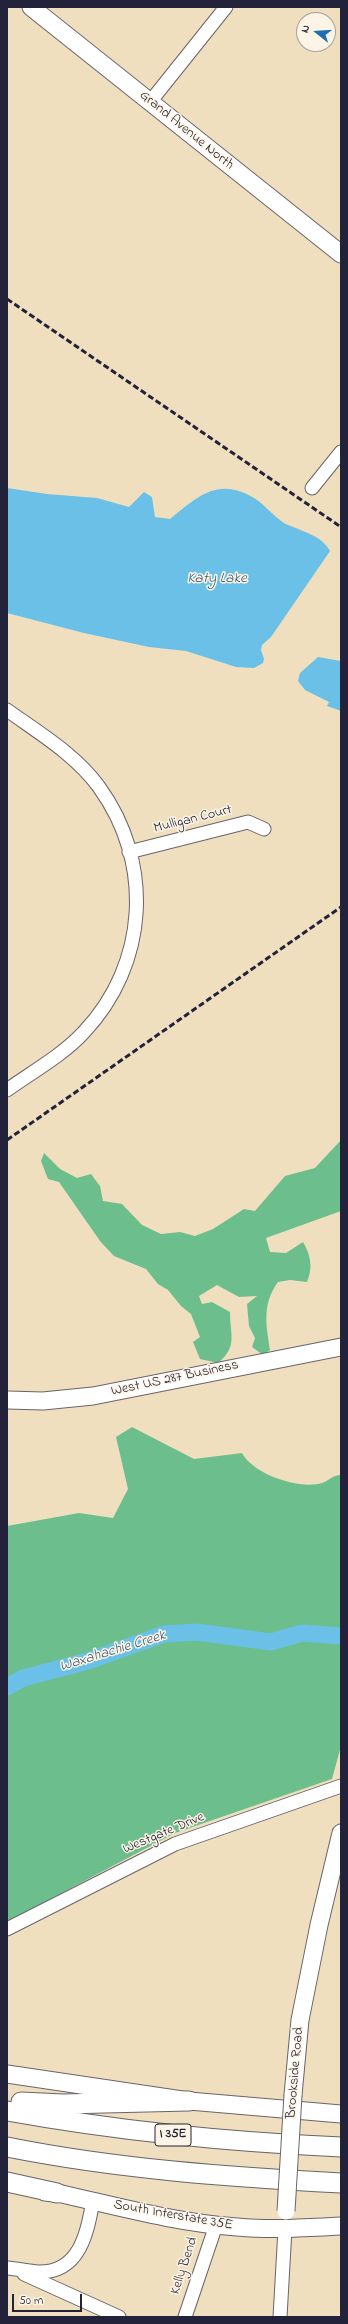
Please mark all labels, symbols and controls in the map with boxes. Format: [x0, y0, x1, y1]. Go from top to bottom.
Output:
north arrow [296, 12, 336, 52]
text: N [297, 23, 314, 35]
street label: Grand Avenue North [135, 88, 237, 174]
water label: Katy Lake [187, 571, 247, 589]
street label: Mulligan Court [152, 802, 234, 838]
street label: West US 287 Business [110, 1357, 240, 1401]
water label: Waxahachie Creek [58, 1627, 168, 1677]
street label: Westgate Drive [121, 1809, 207, 1859]
street label: Brookside Road [284, 2027, 308, 2119]
road number: I 35E [155, 2124, 191, 2146]
street label: South Interstate 35E [112, 2197, 234, 2235]
street label: Kelly Bend [168, 2235, 202, 2297]
scale bar [14, 2286, 84, 2312]
text: 50 m [19, 2292, 43, 2310]

